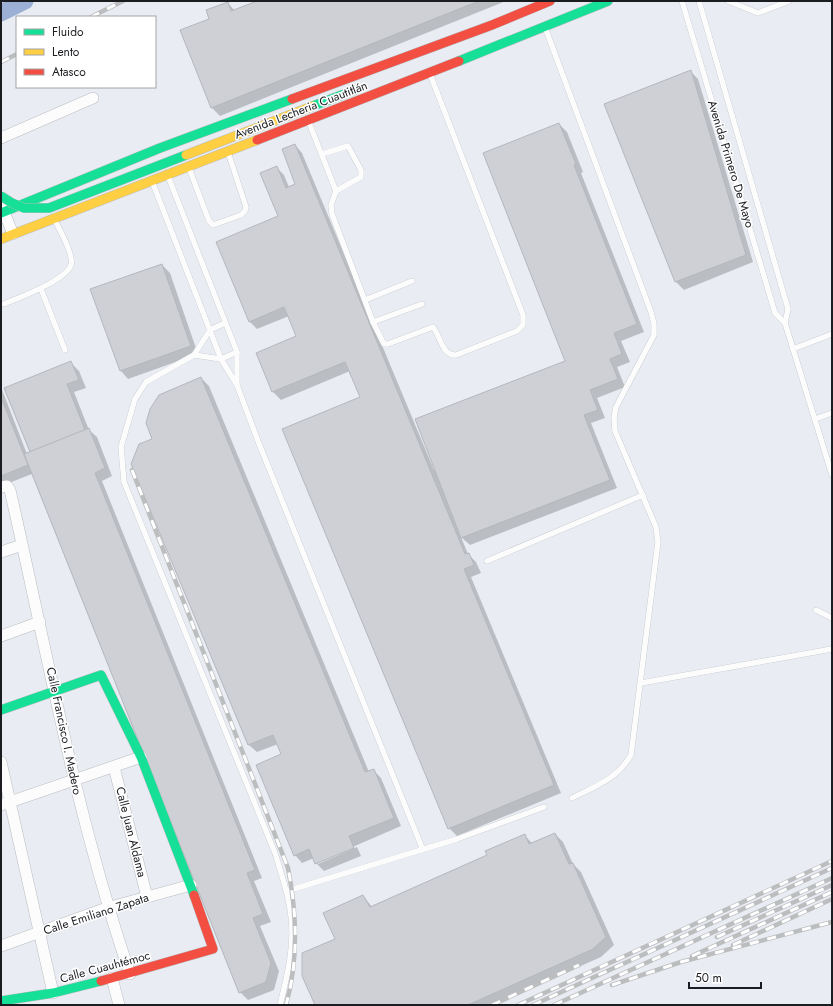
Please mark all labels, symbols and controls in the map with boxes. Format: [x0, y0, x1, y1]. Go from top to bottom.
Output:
legend [16, 16, 156, 88]
text: Fluido [52, 23, 84, 41]
text: Lento [52, 43, 80, 61]
text: Atasco [52, 63, 86, 81]
street label: Avenida Lecheria Cuautitlán [232, 76, 370, 144]
street label: Avenida Primero De Mayo [703, 98, 759, 230]
street label: Calle Francisco I. Madero [42, 666, 86, 797]
street label: Calle Juan Aldama [111, 785, 151, 879]
street label: Calle Emiliano Zapata [41, 888, 151, 940]
street label: Calle Cuauhtémoc [58, 946, 152, 988]
scale bar [689, 964, 761, 990]
text: 50 m [695, 969, 722, 987]

